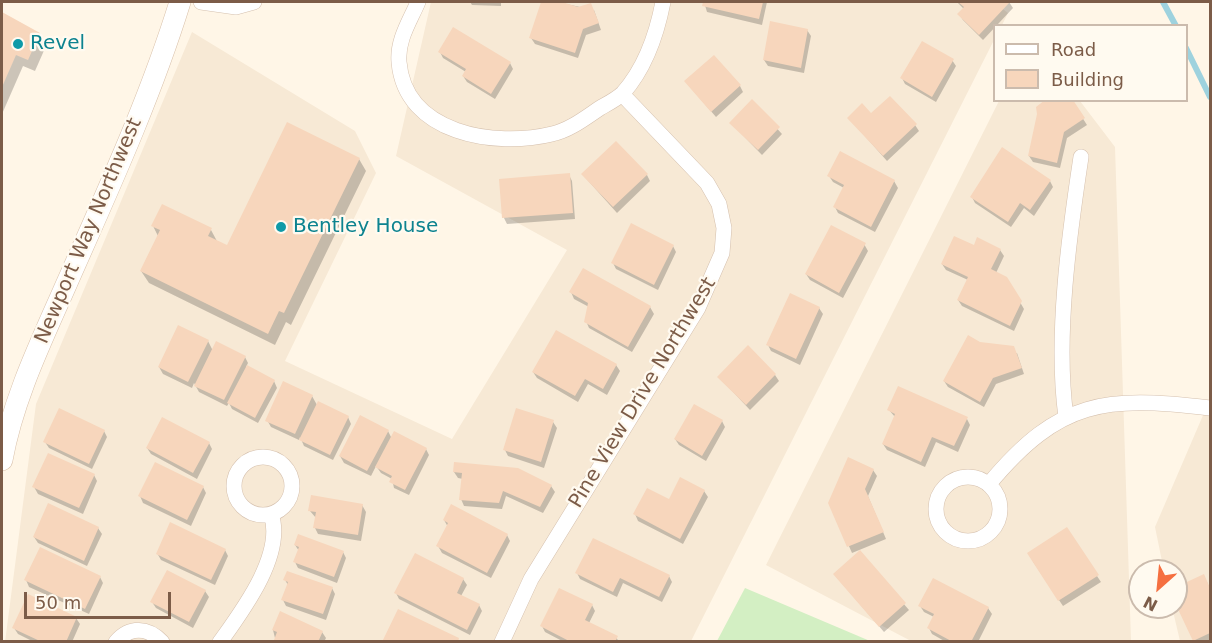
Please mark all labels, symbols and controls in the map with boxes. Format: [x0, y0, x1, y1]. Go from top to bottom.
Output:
legend [993, 24, 1188, 102]
place label: Revel [30, 32, 85, 56]
marker: Revel [11, 37, 25, 51]
text: Road [1051, 39, 1096, 60]
text: Building [1051, 69, 1124, 90]
street label: Newport Way Northwest [31, 115, 147, 347]
place label: Bentley House [293, 215, 438, 239]
marker: Bentley House [274, 220, 288, 234]
street label: Pine View Drive Northwest [565, 273, 721, 513]
north arrow [1128, 559, 1188, 619]
scale bar [27, 580, 174, 618]
text: 50 m [35, 592, 81, 613]
text: N [1140, 592, 1161, 615]

